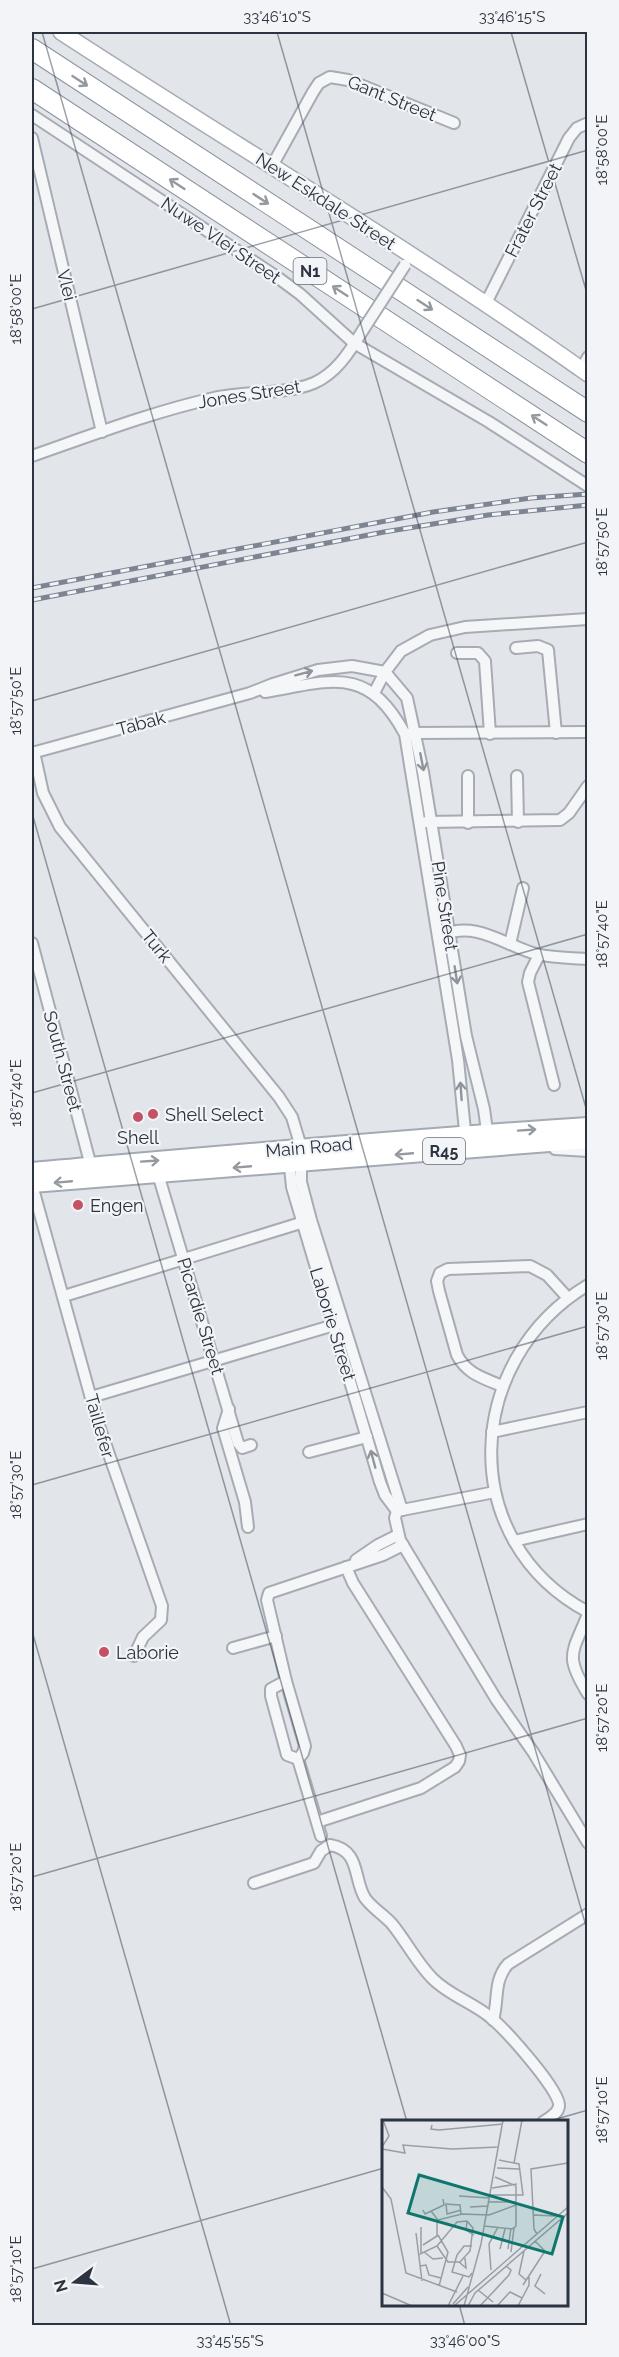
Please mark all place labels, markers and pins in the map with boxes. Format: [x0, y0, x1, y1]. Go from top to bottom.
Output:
place label: Shell Select [165, 1104, 264, 1125]
marker: Shell Select [146, 1107, 160, 1121]
marker: Shell [131, 1110, 145, 1124]
place label: Shell [117, 1127, 159, 1148]
place label: Engen [90, 1195, 144, 1216]
marker: Engen [71, 1198, 85, 1212]
place label: Laborie [116, 1642, 179, 1663]
marker: Laborie [97, 1645, 111, 1659]

